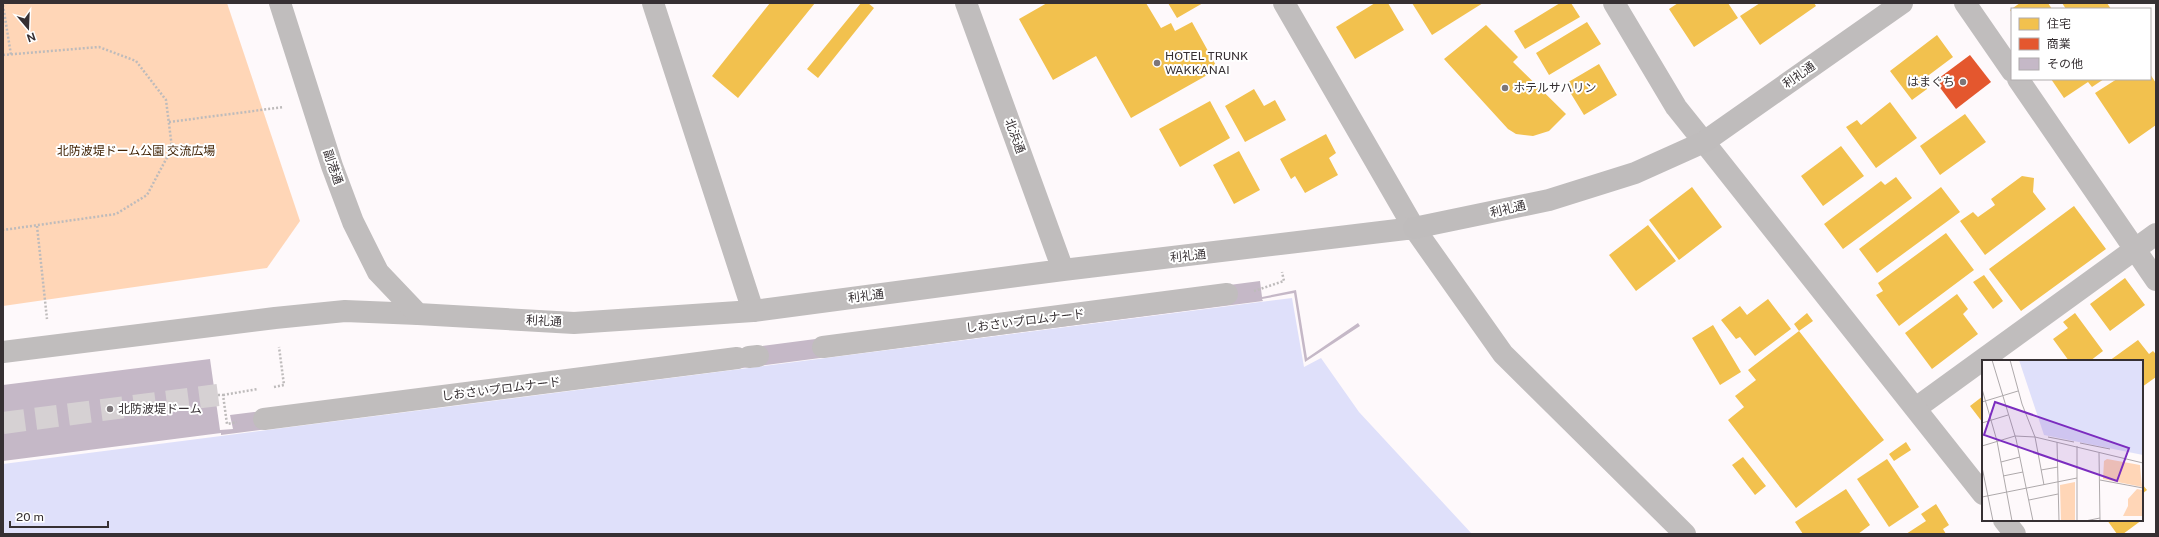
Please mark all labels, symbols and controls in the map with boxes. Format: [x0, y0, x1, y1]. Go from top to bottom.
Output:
north arrow [8, 8, 48, 48]
legend [2011, 8, 2151, 80]
text: 住宅 [2047, 17, 2071, 31]
text: N [25, 30, 37, 45]
text: 商業 [2047, 37, 2071, 51]
place label: HOTEL TRUNK WAKKANAI [1165, 49, 1248, 77]
text: その他 [2047, 57, 2083, 71]
marker: HOTEL TRUNK WAKKANAI [1152, 58, 1162, 68]
street label: 利礼通 [1780, 59, 1818, 91]
place label: はまぐち [1907, 75, 1955, 89]
marker: はまぐち [1958, 77, 1968, 87]
place label: ホテルサハリン [1513, 81, 1597, 95]
marker: ホテルサハリン [1500, 83, 1510, 93]
street label: 北浜通 [1002, 117, 1028, 155]
park label: 北防波堤ドーム公園 交流広場 [57, 144, 215, 158]
street label: 副港通 [321, 148, 345, 186]
street label: 利礼通 [1489, 198, 1527, 220]
street label: 利礼通 [1169, 247, 1207, 265]
street label: 利礼通 [847, 287, 885, 305]
street label: しおさいプロムナード [965, 307, 1085, 335]
street label: 利礼通 [526, 313, 562, 329]
inset map [1982, 360, 2143, 521]
street label: しおさいプロムナード [441, 375, 561, 403]
place label: 北防波堤ドーム [118, 402, 202, 416]
marker: 北防波堤ドーム [105, 404, 115, 414]
scale bar [10, 503, 108, 529]
text: 20 m [16, 510, 44, 524]

